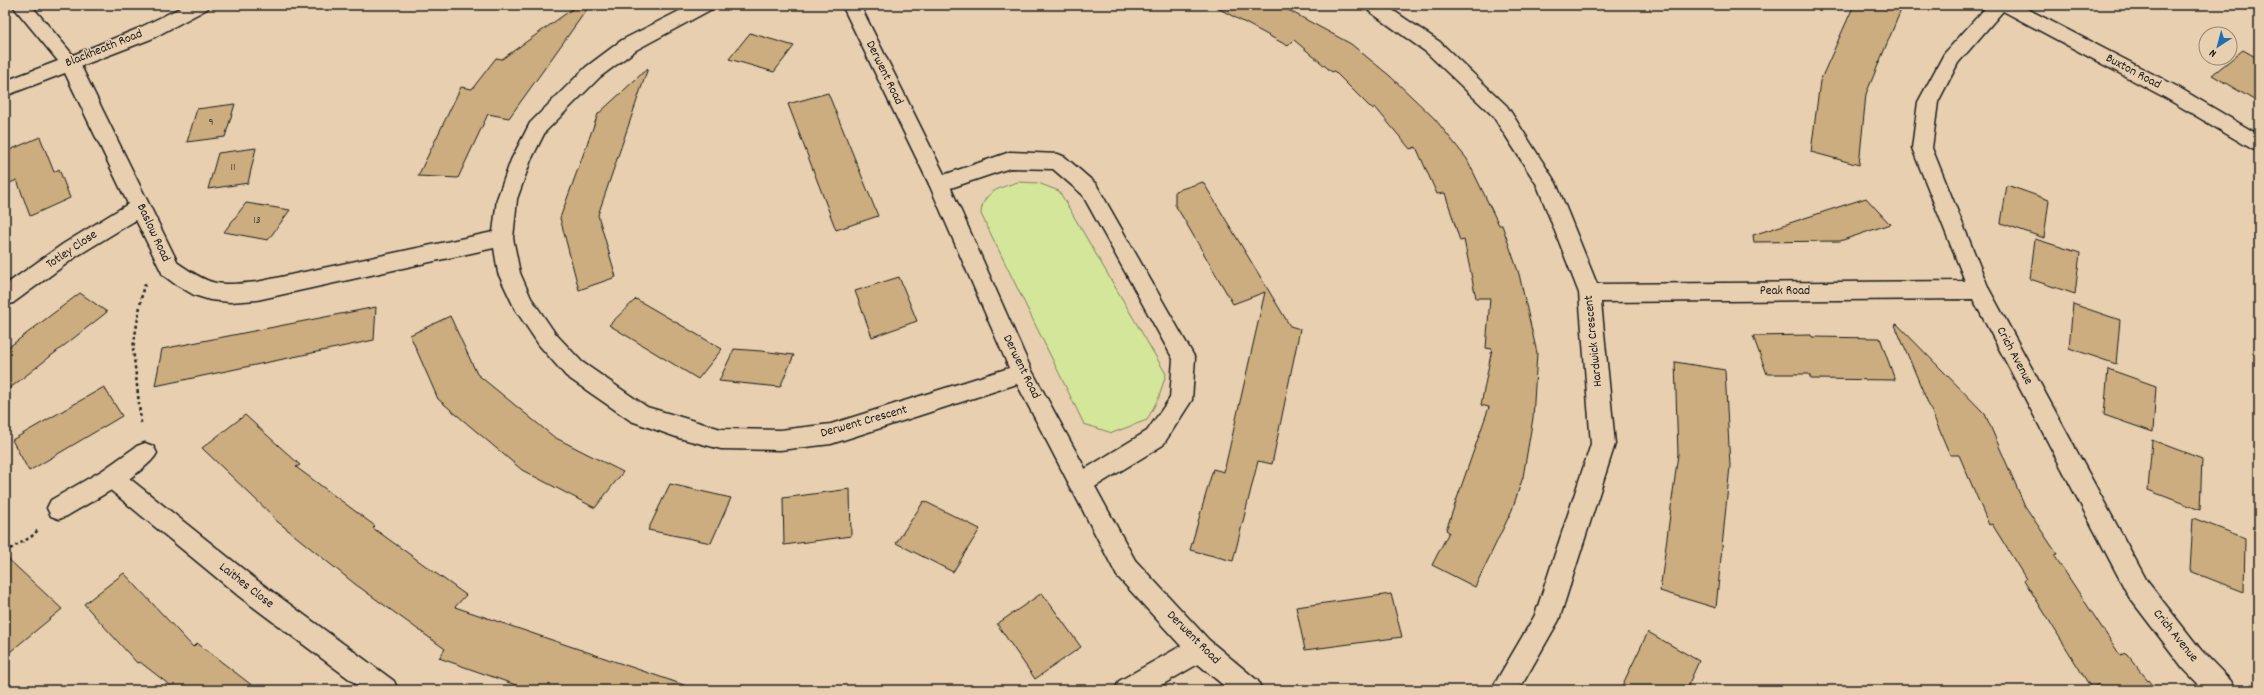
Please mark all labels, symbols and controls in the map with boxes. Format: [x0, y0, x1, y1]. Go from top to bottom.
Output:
street label: Blackheath Road [63, 25, 145, 73]
north arrow [2198, 26, 2238, 66]
street label: Derwent Road [860, 38, 908, 108]
text: N [2206, 44, 2220, 61]
street label: Buxton Road [2102, 49, 2164, 95]
house number: 9 [208, 115, 214, 131]
house number: 11 [231, 160, 235, 176]
street label: Baslow Road [131, 201, 175, 265]
house number: 13 [253, 213, 261, 229]
street label: Totley Close [43, 226, 102, 274]
street label: Peak Road [1760, 282, 1810, 301]
street label: Hardwick Crescent [1580, 294, 1608, 388]
street label: Crich Avenue [1991, 324, 2037, 389]
street label: Derwent Road [997, 332, 1045, 402]
street label: Derwent Crescent [818, 401, 910, 443]
street label: Laithes Close [214, 558, 278, 614]
street label: Crich Avenue [2148, 605, 2202, 667]
street label: Derwent Road [1162, 607, 1224, 669]

